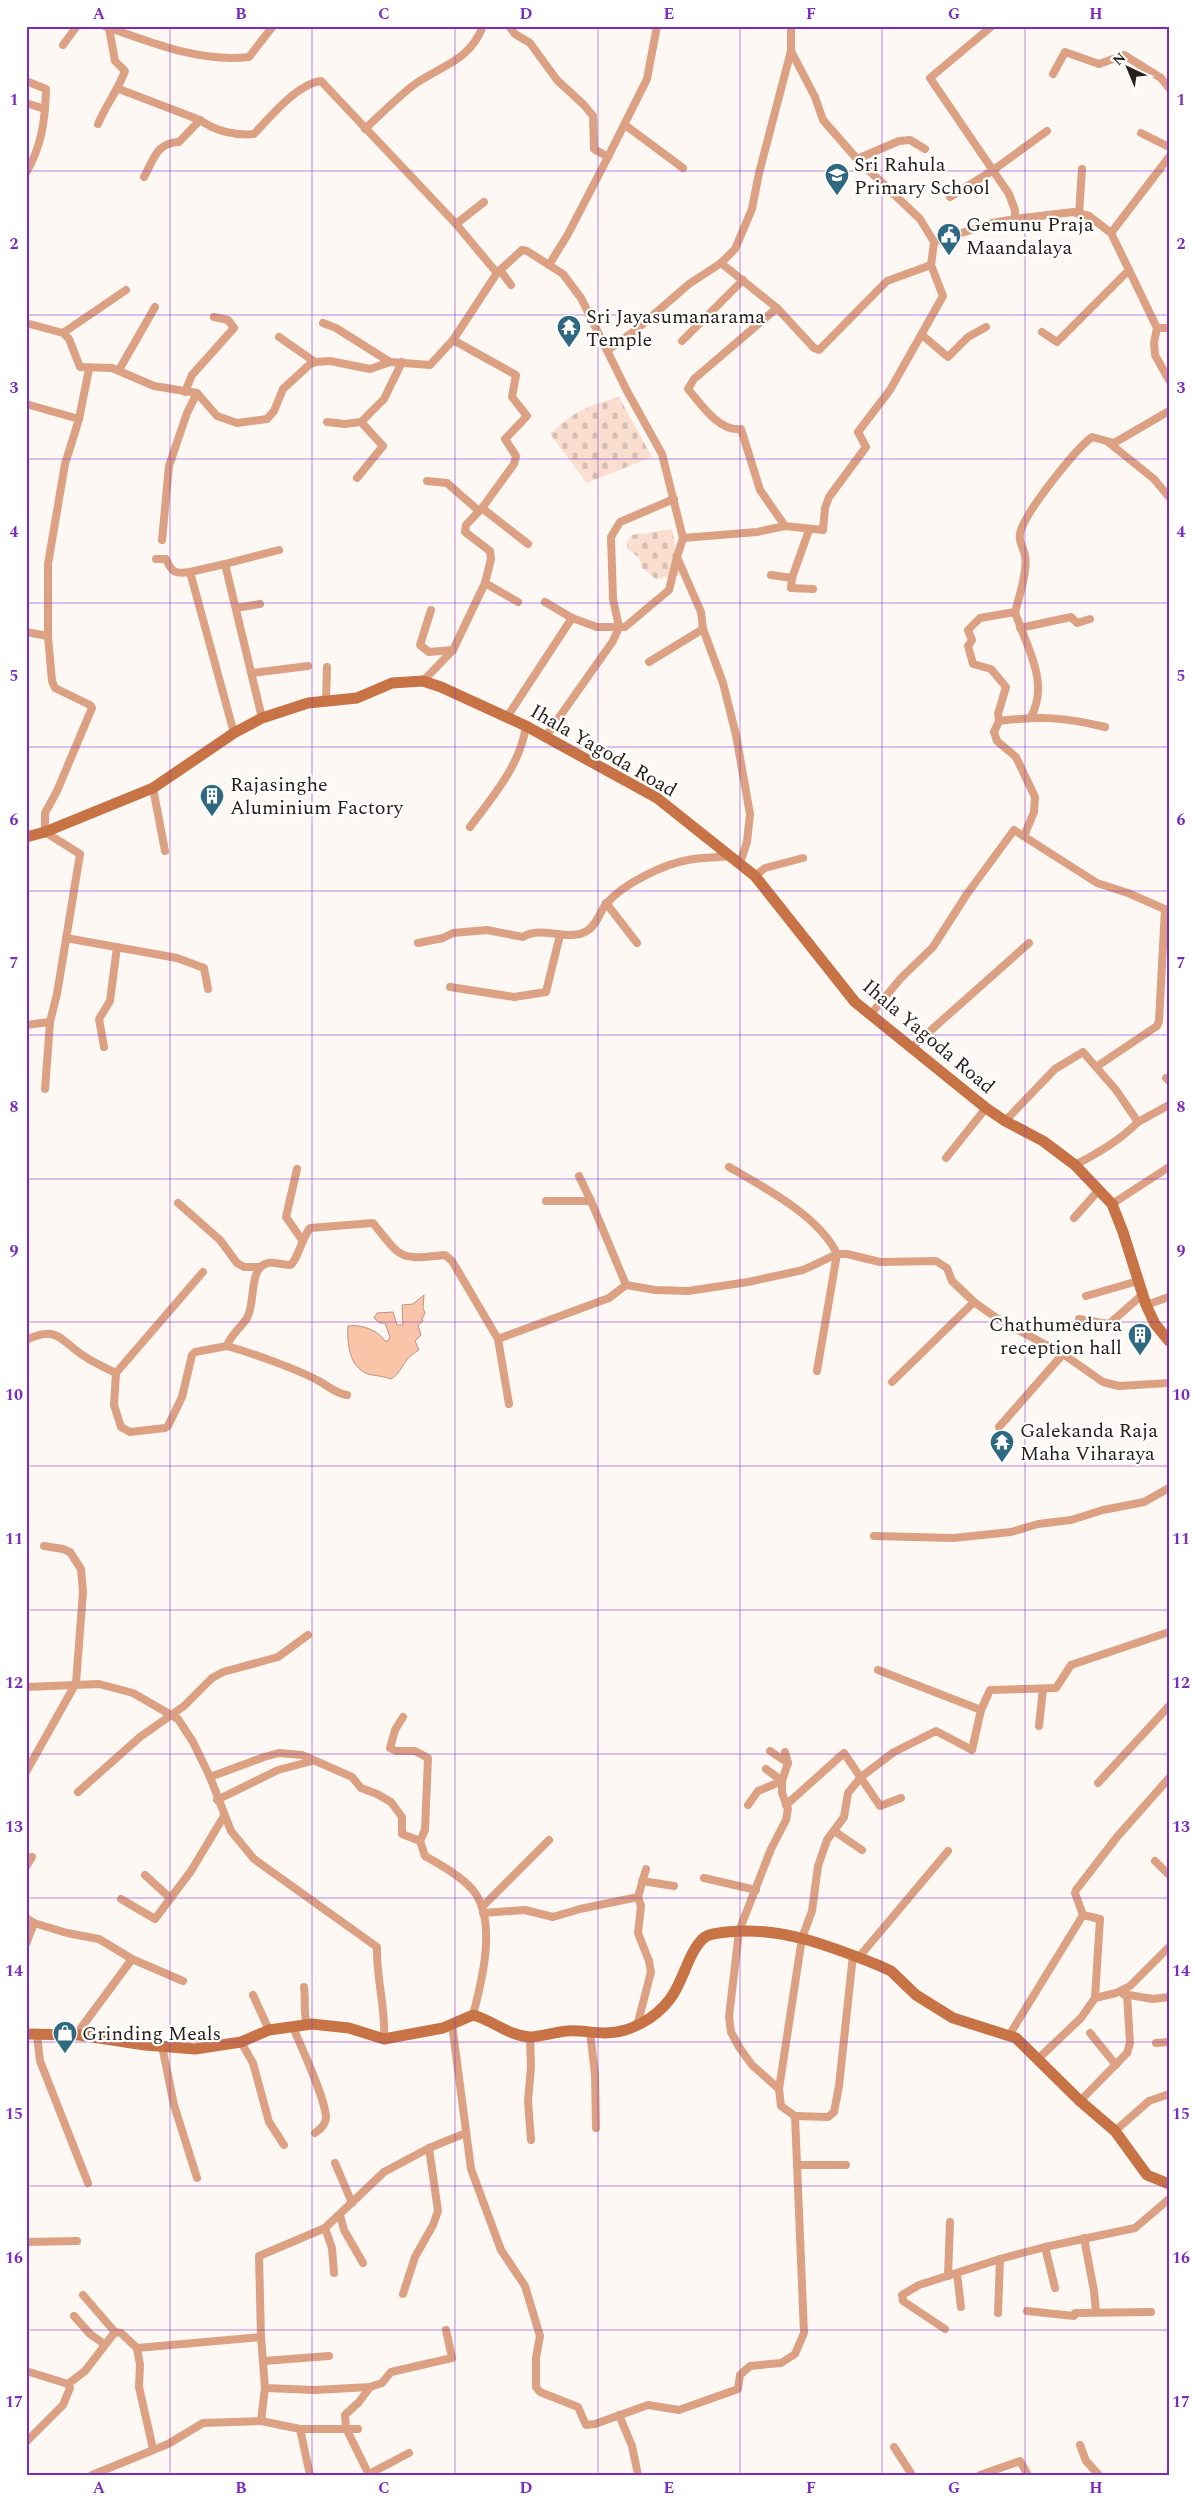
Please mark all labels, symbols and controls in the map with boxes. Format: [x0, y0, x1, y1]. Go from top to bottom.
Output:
text: A [93, 2, 106, 26]
text: B [235, 2, 247, 26]
text: C [378, 2, 390, 26]
text: D [520, 2, 533, 26]
text: E [664, 2, 674, 26]
text: F [806, 2, 816, 26]
text: G [948, 2, 960, 26]
text: H [1089, 2, 1103, 26]
north arrow [1102, 42, 1152, 92]
text: N [1108, 47, 1131, 71]
text: 1 [10, 88, 18, 112]
text: 1 [1177, 88, 1185, 112]
place label: Sri Rahula Primary School [854, 150, 990, 203]
school or university icon: Sri Rahula Primary School [824, 162, 850, 196]
place label: Gemunu Praja Maandalaya [966, 210, 1094, 263]
public building icon: Gemunu Praja Maandalaya [936, 222, 962, 256]
text: 2 [10, 232, 19, 256]
text: 2 [1177, 232, 1186, 256]
place label: Sri Jayasumanarama Temple [586, 302, 765, 355]
temple icon: Sri Jayasumanarama Temple [556, 314, 582, 348]
text: 3 [10, 376, 19, 400]
text: 3 [1177, 376, 1186, 400]
text: 4 [10, 520, 19, 544]
text: 4 [1177, 520, 1186, 544]
text: 5 [10, 664, 18, 688]
text: 5 [1177, 664, 1185, 688]
street label: Ihala Yagoda Road [525, 697, 682, 805]
place label: Rajasinghe Aluminium Factory [230, 770, 405, 823]
building icon: Rajasinghe Aluminium Factory [199, 783, 225, 817]
text: 6 [10, 808, 19, 832]
text: 6 [1177, 808, 1186, 832]
text: 7 [10, 951, 19, 975]
text: 7 [1177, 951, 1186, 975]
street label: Ihala Yagoda Road [856, 972, 1001, 1101]
text: 8 [10, 1095, 19, 1119]
text: 8 [1177, 1095, 1186, 1119]
text: 9 [10, 1239, 19, 1263]
text: 9 [1177, 1239, 1186, 1263]
place label: Chathumedura reception hall [989, 1310, 1122, 1363]
building icon: Chathumedura reception hall [1127, 1322, 1153, 1356]
text: 10 [5, 1383, 23, 1407]
text: 10 [1172, 1383, 1190, 1407]
place label: Galekanda Raja Maha Viharaya [1020, 1416, 1158, 1469]
temple icon: Galekanda Raja Maha Viharaya [989, 1429, 1015, 1463]
text: 11 [5, 1527, 23, 1551]
text: 11 [1172, 1527, 1190, 1551]
text: 12 [5, 1671, 23, 1695]
text: 12 [1172, 1671, 1190, 1695]
text: 13 [5, 1815, 23, 1839]
text: 13 [1172, 1815, 1190, 1839]
text: 14 [5, 1959, 23, 1983]
text: 14 [1172, 1959, 1190, 1983]
place label: Grinding Meals [82, 2019, 221, 2049]
shop icon: Grinding Meals [52, 2020, 78, 2054]
text: 15 [5, 2102, 23, 2126]
text: 15 [1172, 2102, 1190, 2126]
text: 16 [5, 2246, 23, 2270]
text: 16 [1172, 2246, 1190, 2270]
text: 17 [5, 2390, 23, 2414]
text: 17 [1172, 2390, 1190, 2414]
text: A [93, 2476, 106, 2500]
text: B [235, 2476, 247, 2500]
text: C [378, 2476, 390, 2500]
text: D [520, 2476, 533, 2500]
text: E [664, 2476, 674, 2500]
text: F [806, 2476, 816, 2500]
text: G [948, 2476, 960, 2500]
text: H [1089, 2476, 1103, 2500]

